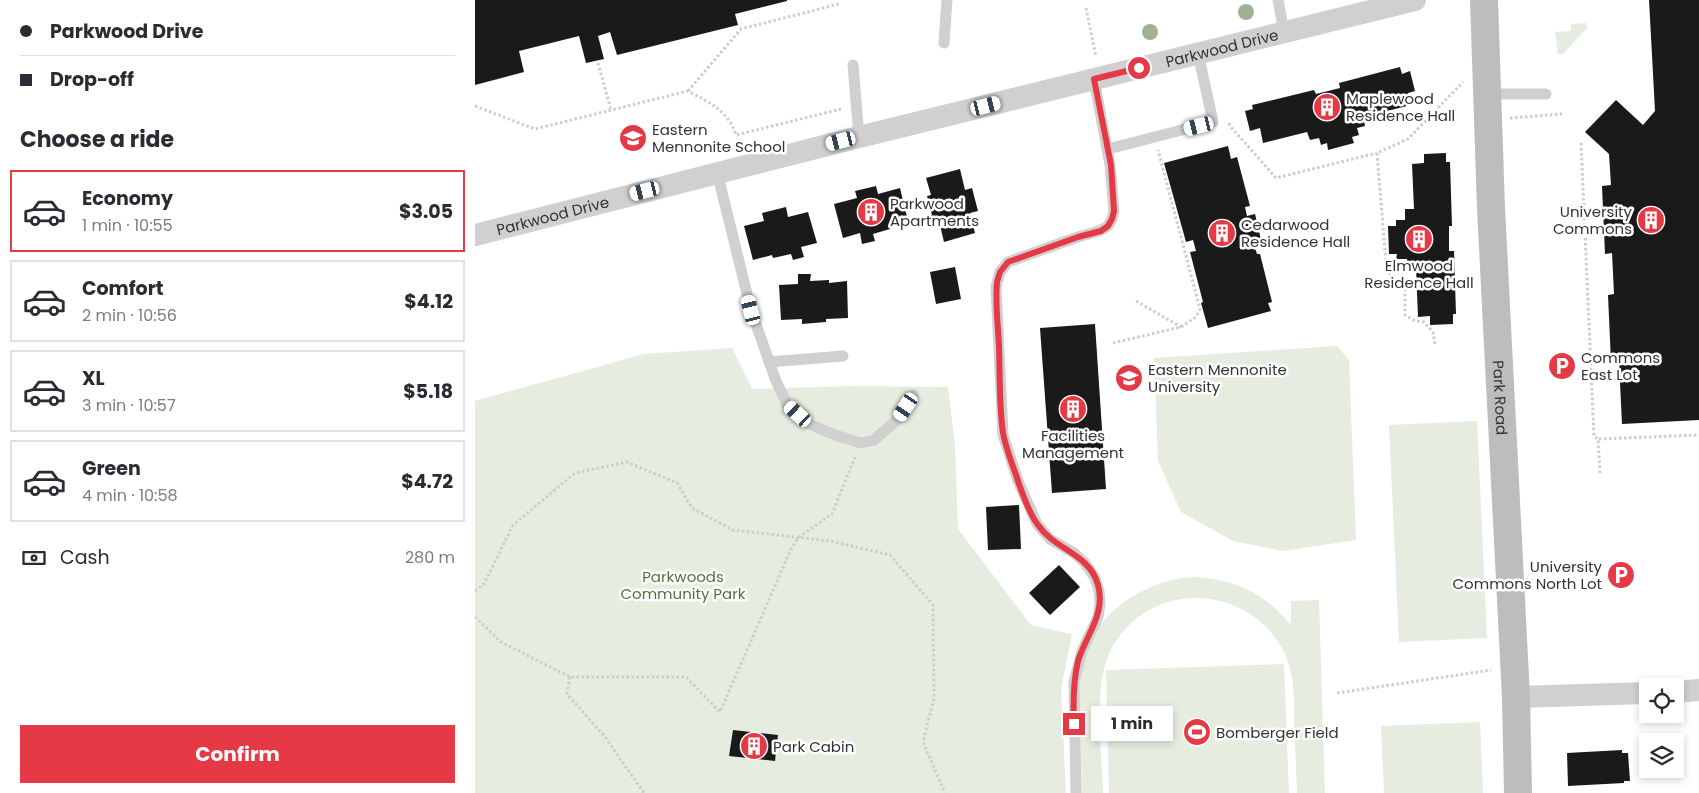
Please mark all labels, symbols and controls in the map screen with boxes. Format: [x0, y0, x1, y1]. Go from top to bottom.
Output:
text: Parkwood Drive [50, 18, 203, 45]
street label: Parkwood Drive [1163, 24, 1280, 72]
route start [1128, 57, 1150, 79]
text: Drop-off [50, 66, 134, 93]
place label: Maplewood Residence Hall [1346, 88, 1455, 126]
building icon: Maplewood Residence Hall [1312, 92, 1342, 122]
car [969, 95, 1002, 117]
car [1182, 115, 1215, 137]
place label: Eastern Mennonite School [652, 119, 785, 157]
school or university icon: Eastern Mennonite School [618, 123, 648, 153]
text: Choose a ride [20, 124, 174, 155]
car [824, 130, 857, 152]
car [628, 180, 661, 202]
text: Economy [82, 185, 173, 212]
icon: car [22, 189, 67, 234]
street label: Parkwood Drive [494, 191, 611, 240]
place label: Parkwood Apartments [890, 193, 979, 231]
building icon: Parkwood Apartments [856, 197, 886, 227]
text: $3.05 [399, 198, 453, 225]
place label: University Commons [1553, 201, 1633, 239]
building icon: University Commons [1636, 205, 1666, 235]
text: 1 min · 10:55 [82, 214, 173, 237]
place label: Cedarwood Residence Hall [1241, 214, 1350, 252]
building icon: Cedarwood Residence Hall [1207, 218, 1237, 248]
building icon: Elmwood Residence Hall [1404, 224, 1434, 254]
place label: Elmwood Residence Hall [1364, 255, 1474, 293]
text: Comfort [82, 275, 164, 302]
icon: car [22, 279, 67, 324]
text: $4.12 [404, 288, 453, 315]
car [740, 294, 761, 326]
text: 2 min · 10:56 [82, 304, 177, 327]
place label: Commons East Lot [1581, 347, 1660, 385]
parking icon: Commons East Lot [1547, 351, 1577, 381]
place label: Eastern Mennonite University [1148, 359, 1287, 397]
street label: Park Road [1488, 360, 1513, 436]
school or university icon: Eastern Mennonite University [1114, 363, 1144, 393]
text: XL [82, 365, 105, 392]
icon: car [22, 369, 67, 414]
text: $5.18 [403, 378, 453, 405]
car [891, 390, 920, 424]
text: 3 min · 10:57 [82, 394, 176, 417]
building icon: Facilities Management [1058, 394, 1088, 424]
car [781, 398, 814, 430]
place label: Facilities Management [1022, 425, 1124, 463]
text: Green [82, 455, 141, 482]
icon: car [22, 459, 67, 504]
text: $4.72 [401, 468, 453, 495]
text: 4 min · 10:58 [82, 484, 178, 507]
icon: cash [20, 544, 48, 572]
text: Cash [60, 544, 110, 571]
text: 280 m [405, 546, 455, 569]
place label: University Commons North Lot [1453, 556, 1603, 594]
parking icon: University Commons North Lot [1606, 560, 1636, 590]
park label: Parkwoods Community Park [620, 566, 746, 604]
map controls [1639, 678, 1684, 778]
button: locate [1639, 678, 1684, 723]
callout: 1 min [1091, 706, 1174, 742]
text: 1 min [1111, 712, 1153, 735]
route end [1063, 713, 1085, 735]
sports icon: Bomberger Field [1182, 717, 1212, 747]
place label: Bomberger Field [1216, 722, 1339, 743]
button: Confirm [20, 725, 455, 783]
building icon: Park Cabin [739, 731, 769, 761]
button: layers [1639, 733, 1684, 778]
place label: Park Cabin [773, 736, 854, 757]

